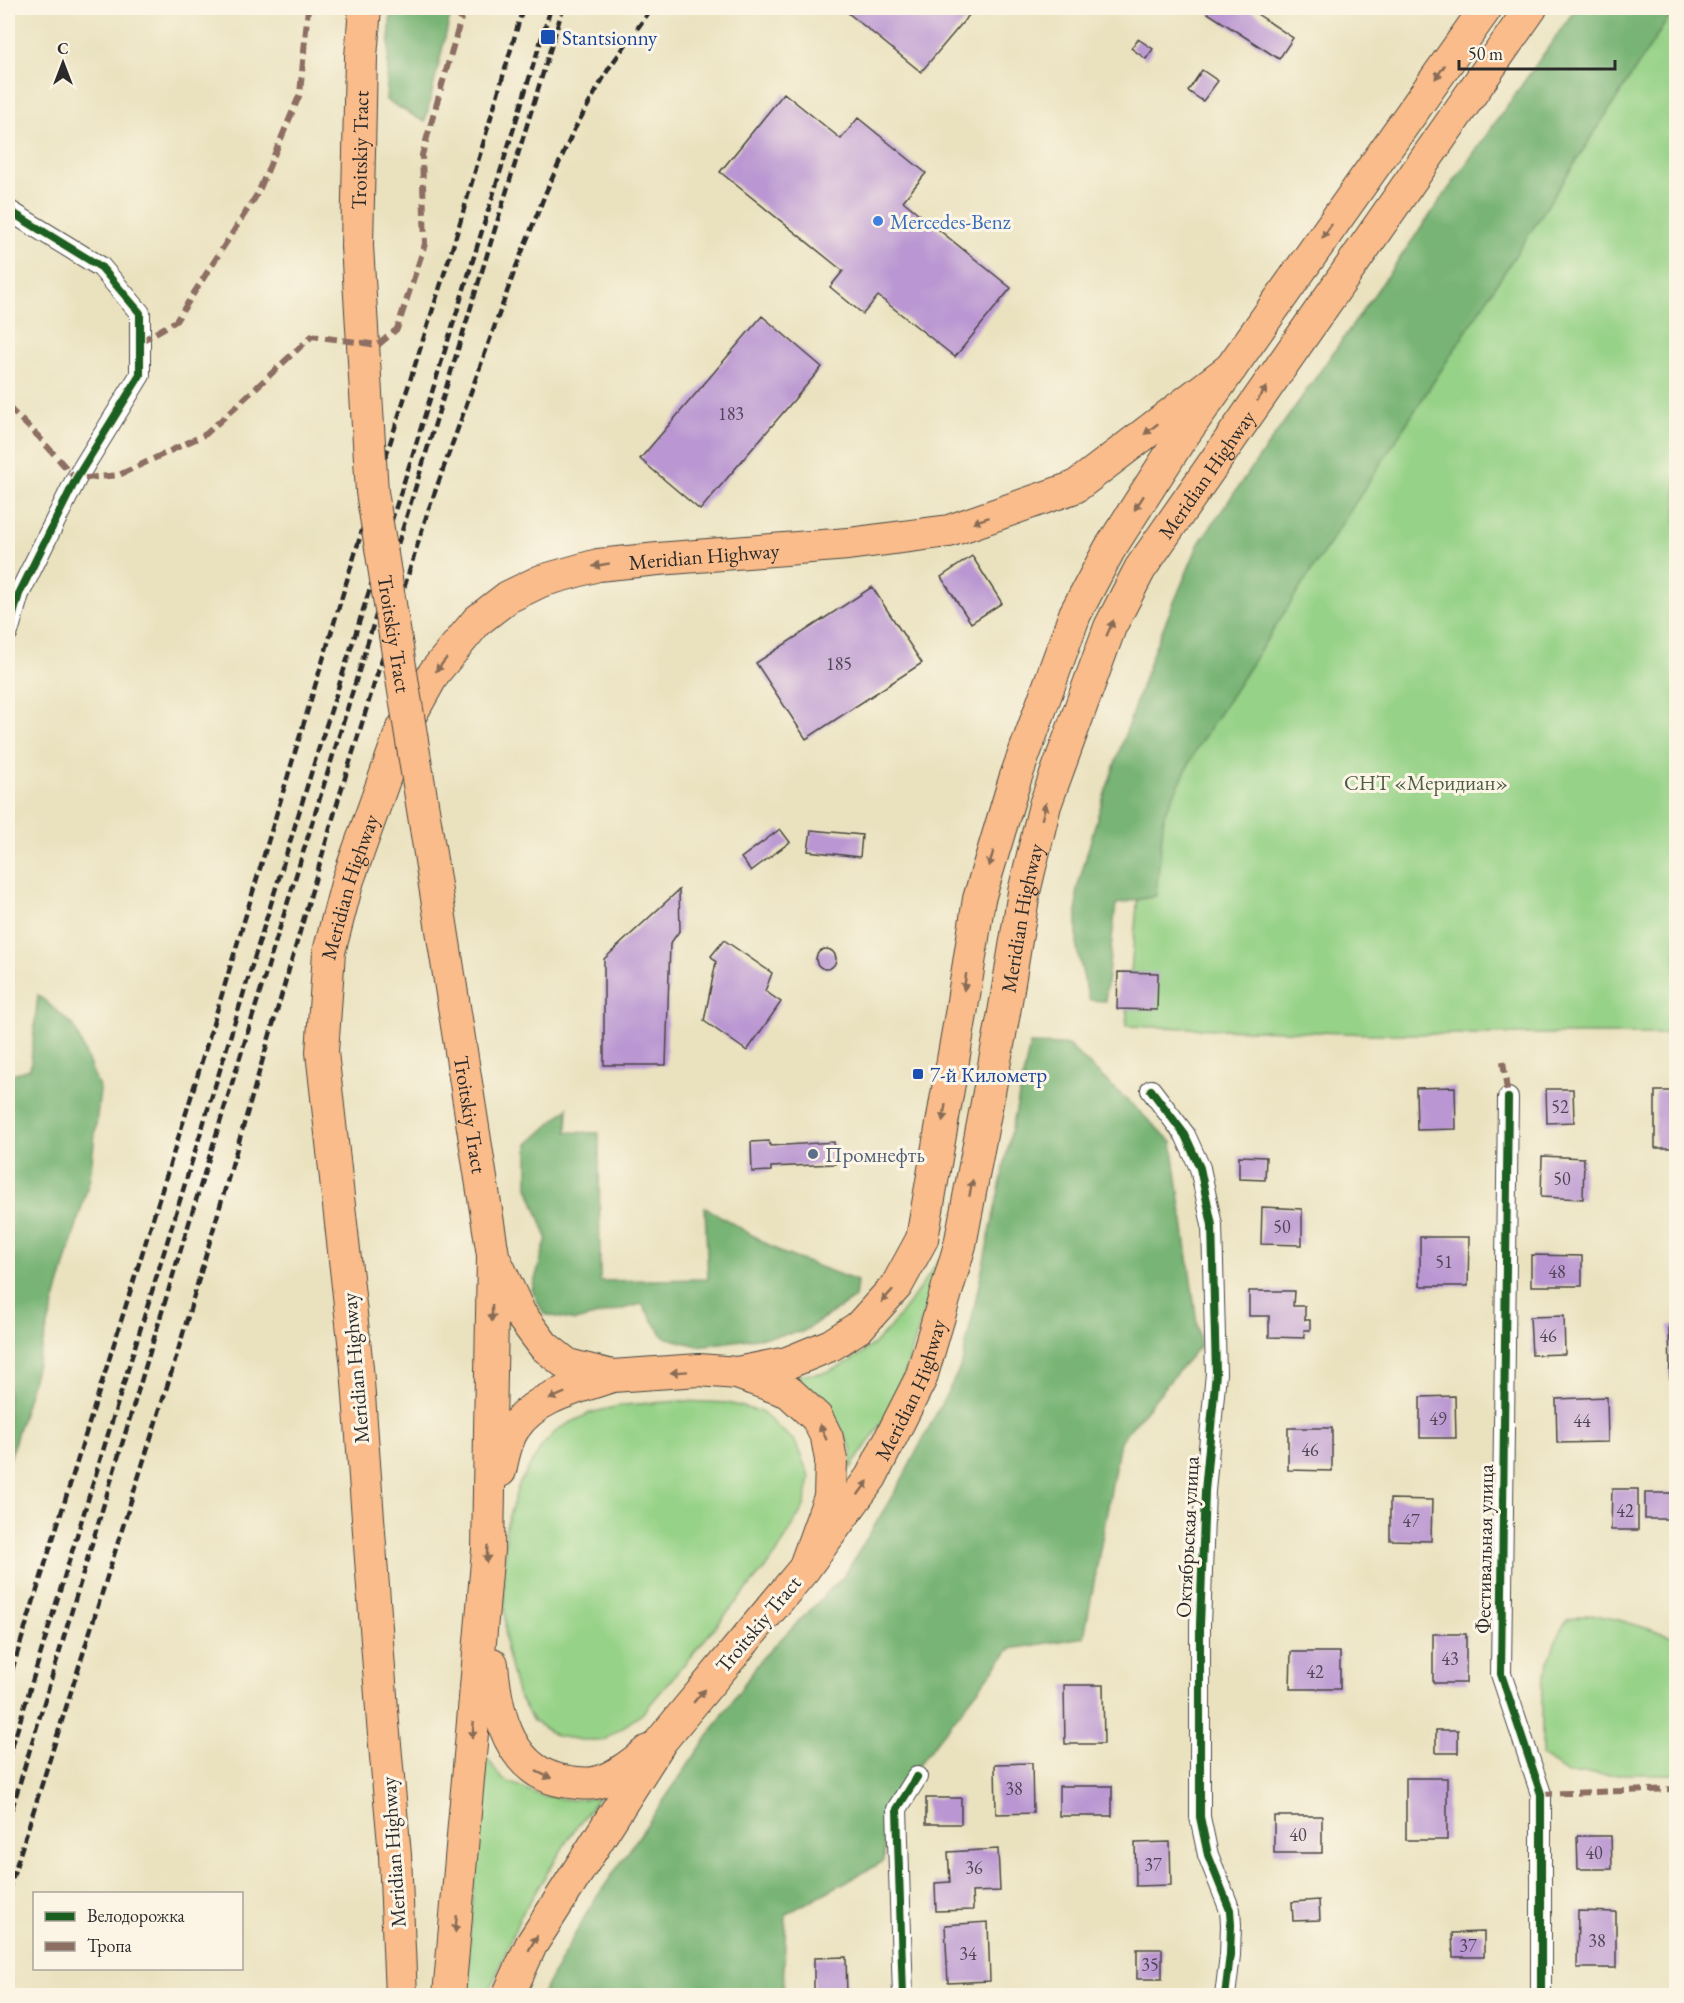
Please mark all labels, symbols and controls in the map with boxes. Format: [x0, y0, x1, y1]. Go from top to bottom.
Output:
place label: Stantsionny [562, 24, 658, 51]
marker: Stantsionny [539, 28, 557, 46]
north arrow [33, 33, 93, 93]
scale bar [1459, 33, 1615, 71]
text: С [57, 38, 69, 59]
text: 50 m [1468, 42, 1503, 65]
one-way arrow [1434, 64, 1446, 80]
street label: Troitskiy Tract [344, 90, 374, 210]
place label: Mercedes-Benz [890, 208, 1011, 235]
marker: Mercedes-Benz [871, 214, 885, 228]
one-way arrow [1321, 223, 1333, 239]
one-way arrow [1256, 386, 1267, 402]
house number: 183 [718, 402, 744, 425]
street label: Meridian Highway [1152, 404, 1261, 544]
one-way arrow [1143, 423, 1159, 436]
one-way arrow [1134, 495, 1145, 511]
one-way arrow [972, 515, 990, 525]
street label: Meridian Highway [627, 536, 781, 575]
one-way arrow [591, 561, 610, 570]
street label: Troitskiy Tract [372, 573, 418, 695]
one-way arrow [1105, 618, 1115, 636]
house number: 185 [826, 652, 852, 675]
one-way arrow [434, 657, 447, 673]
park label: СНТ «Меридиан» [1344, 769, 1508, 796]
one-way arrow [1040, 802, 1049, 820]
street label: Meridian Highway [314, 809, 384, 963]
street label: Meridian Highway [994, 840, 1049, 995]
one-way arrow [986, 850, 995, 868]
one-way arrow [961, 972, 970, 991]
street label: Troitskiy Tract [448, 1054, 494, 1176]
place label: 7-й Километр [930, 1061, 1047, 1088]
marker: 7-й Километр [911, 1067, 925, 1081]
house number: 52 [1551, 1095, 1569, 1118]
one-way arrow [939, 1104, 948, 1123]
place label: Промнефть [825, 1141, 925, 1168]
marker: Промнефть [806, 1147, 820, 1161]
house number: 50 [1553, 1167, 1571, 1190]
one-way arrow [967, 1178, 976, 1197]
house number: 50 [1273, 1215, 1291, 1238]
house number: 51 [1435, 1250, 1453, 1273]
house number: 48 [1548, 1260, 1566, 1283]
one-way arrow [881, 1288, 894, 1303]
street label: Meridian Highway [335, 1291, 375, 1445]
one-way arrow [488, 1304, 497, 1323]
street label: Meridian Highway [868, 1315, 951, 1465]
house number: 46 [1539, 1324, 1557, 1347]
one-way arrow [669, 1367, 688, 1376]
one-way arrow [548, 1392, 565, 1401]
house number: 49 [1429, 1407, 1447, 1430]
house number: 44 [1573, 1409, 1591, 1432]
one-way arrow [818, 1423, 828, 1441]
house number: 46 [1301, 1438, 1319, 1461]
street label: Октябрьская улица [1169, 1455, 1205, 1619]
street label: Фестивальная улица [1469, 1463, 1499, 1634]
one-way arrow [857, 1480, 869, 1495]
house number: 42 [1616, 1499, 1634, 1522]
house number: 47 [1402, 1509, 1420, 1532]
one-way arrow [483, 1544, 492, 1563]
street label: Troitskiy Tract [709, 1570, 807, 1678]
house number: 43 [1441, 1647, 1459, 1670]
house number: 42 [1306, 1660, 1324, 1683]
one-way arrow [692, 1688, 705, 1704]
one-way arrow [468, 1721, 478, 1740]
one-way arrow [536, 1771, 553, 1780]
street label: Meridian Highway [374, 1775, 412, 1928]
house number: 38 [1005, 1777, 1023, 1800]
house number: 40 [1289, 1823, 1307, 1846]
house number: 40 [1585, 1841, 1603, 1864]
house number: 37 [1144, 1853, 1162, 1876]
house number: 36 [965, 1856, 983, 1879]
legend [33, 1892, 243, 1970]
text: Велодорожка [87, 1904, 186, 1927]
one-way arrow [451, 1915, 460, 1934]
house number: 38 [1588, 1929, 1606, 1952]
text: Тропа [87, 1934, 133, 1957]
one-way arrow [528, 1934, 538, 1951]
house number: 37 [1459, 1934, 1477, 1957]
house number: 34 [959, 1942, 977, 1965]
house number: 35 [1141, 1953, 1159, 1976]

